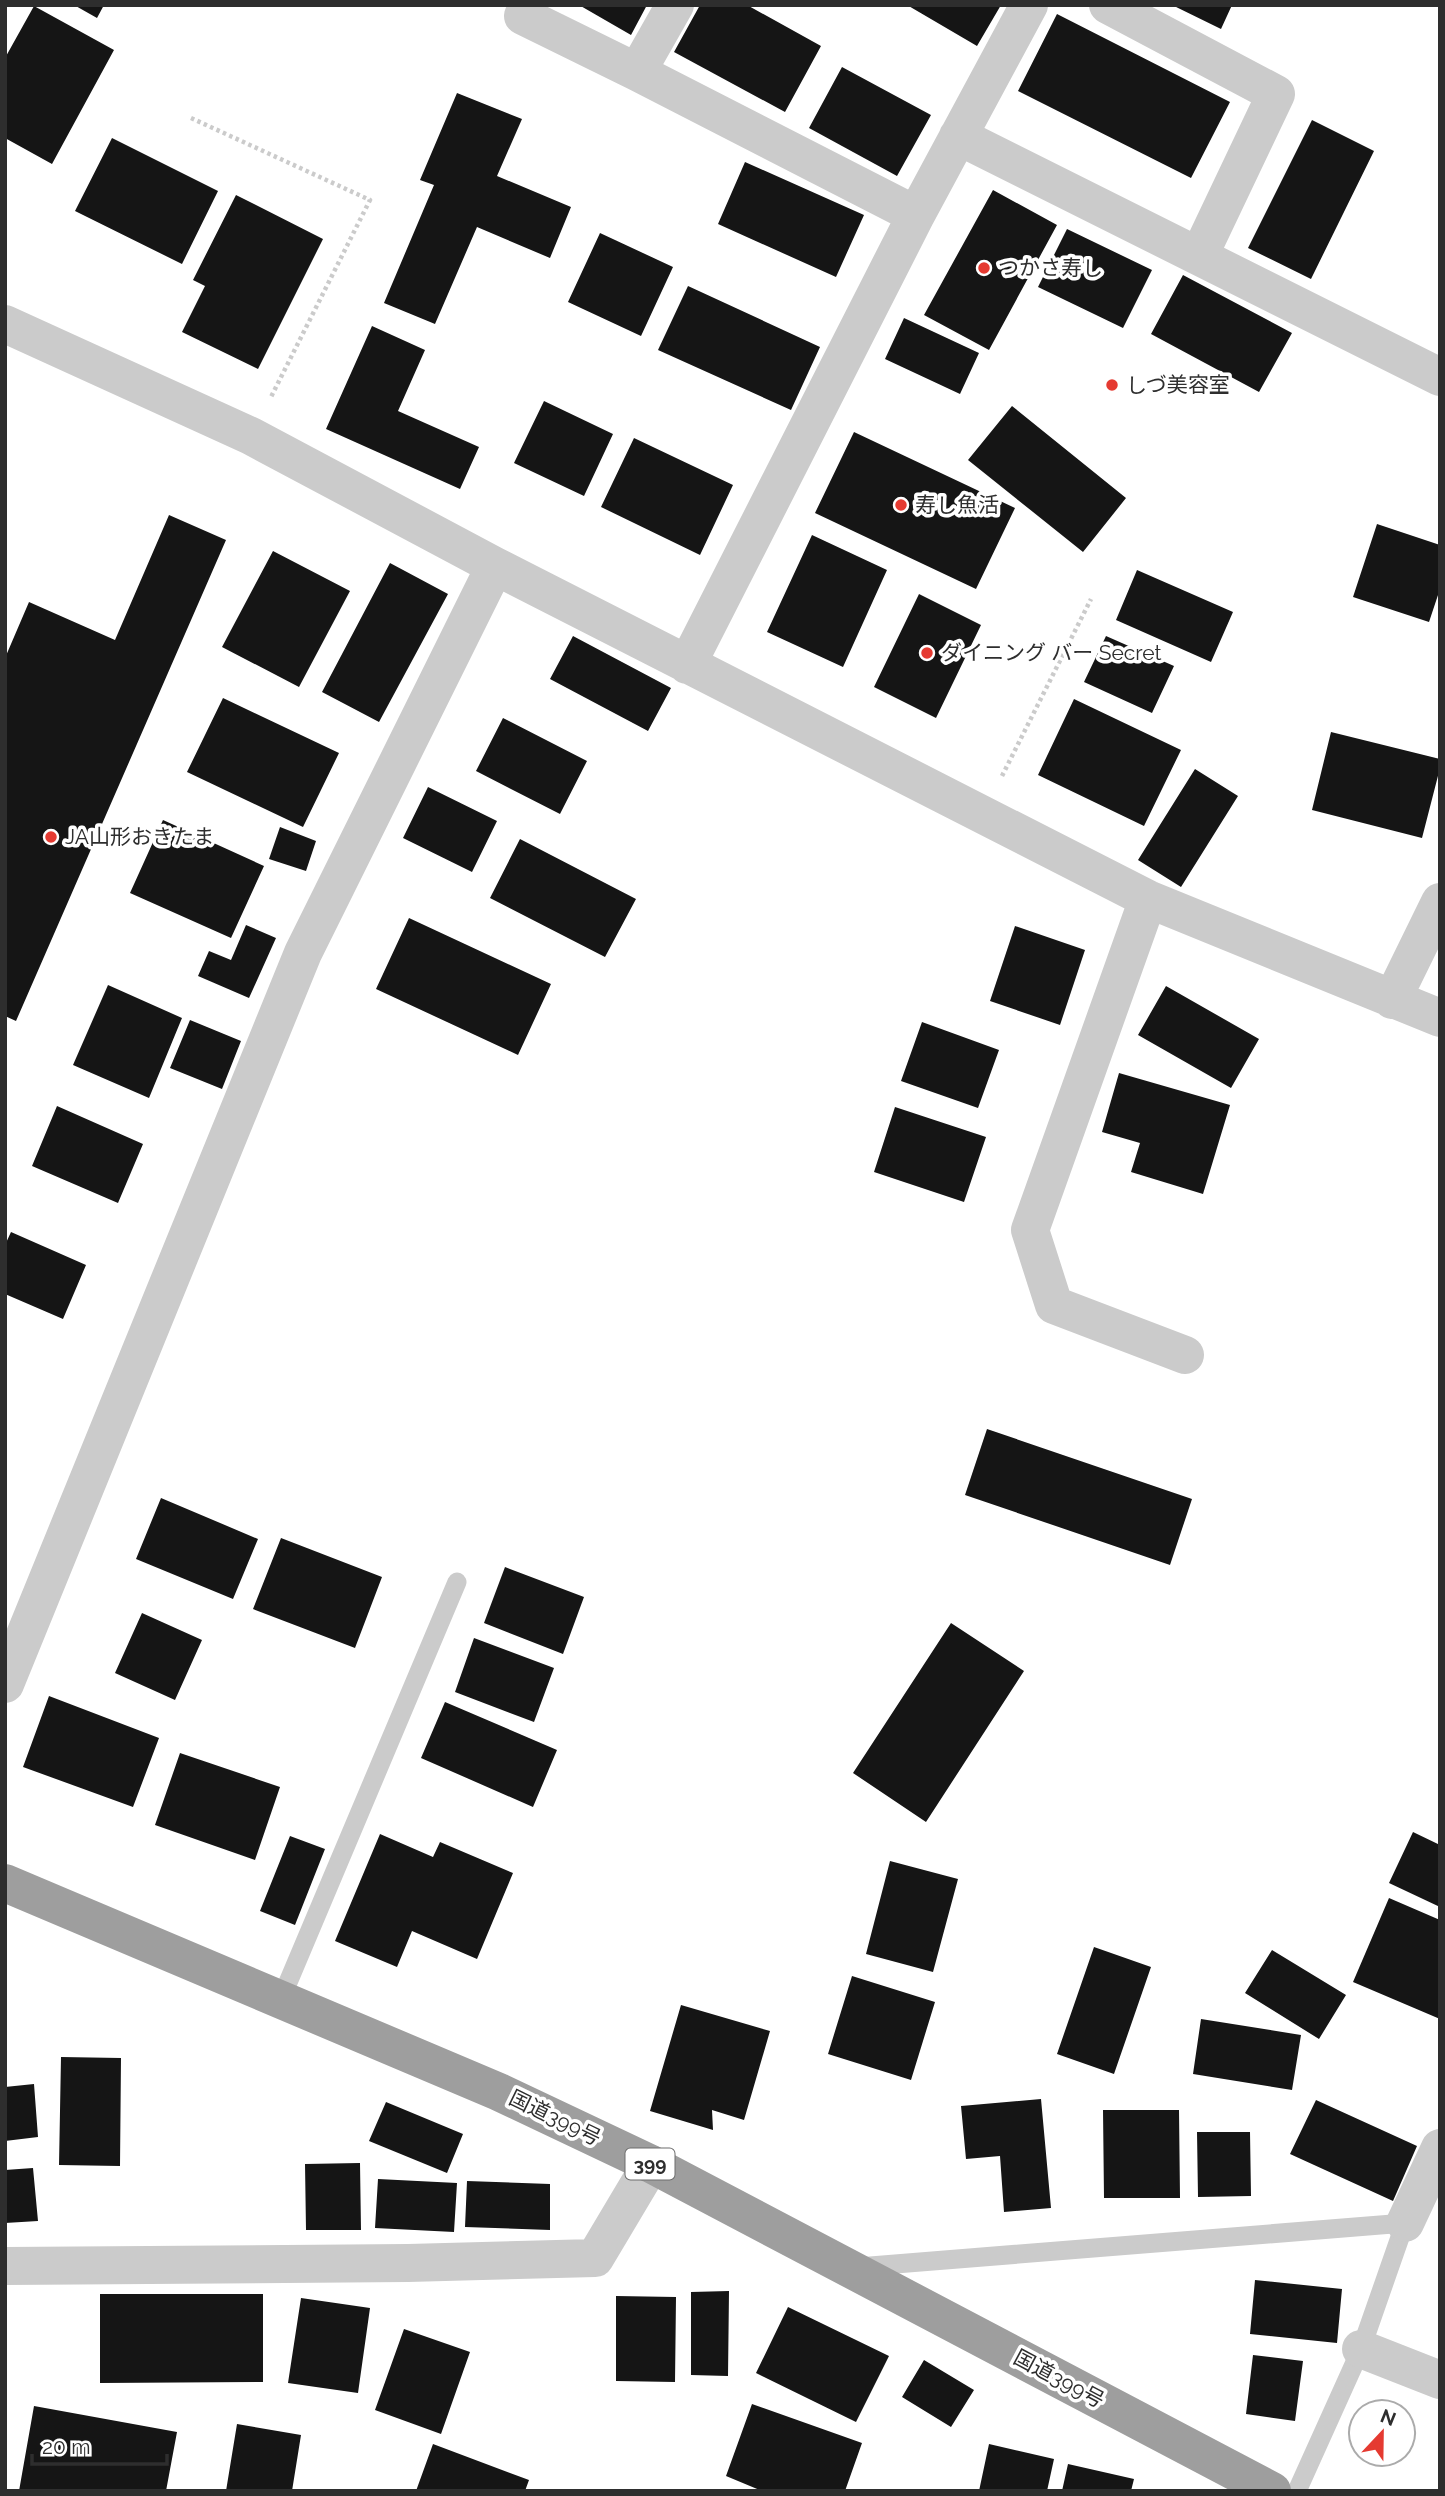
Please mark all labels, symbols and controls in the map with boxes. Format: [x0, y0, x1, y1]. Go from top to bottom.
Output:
place label: つかさ寿し [998, 255, 1103, 280]
marker: つかさ寿し [976, 260, 992, 276]
place label: しづ美容室 [1126, 372, 1230, 397]
marker: しづ美容室 [1104, 377, 1120, 393]
place label: 寿し魚活 [915, 492, 999, 517]
marker: 寿し魚活 [893, 497, 909, 513]
place label: ダイニング バー Secret [941, 640, 1162, 665]
marker: ダイニング バー Secret [919, 645, 935, 661]
place label: JA山形おきたま [65, 824, 214, 849]
marker: JA山形おきたま [43, 829, 59, 845]
street label: 国道399号 [505, 2085, 605, 2150]
road number: 399 [626, 2148, 674, 2180]
street label: 国道399号 [1010, 2344, 1109, 2413]
north arrow [1347, 2398, 1417, 2468]
text: N [1378, 2404, 1399, 2430]
scale bar [32, 2422, 166, 2466]
text: 20 m [42, 2434, 90, 2459]

